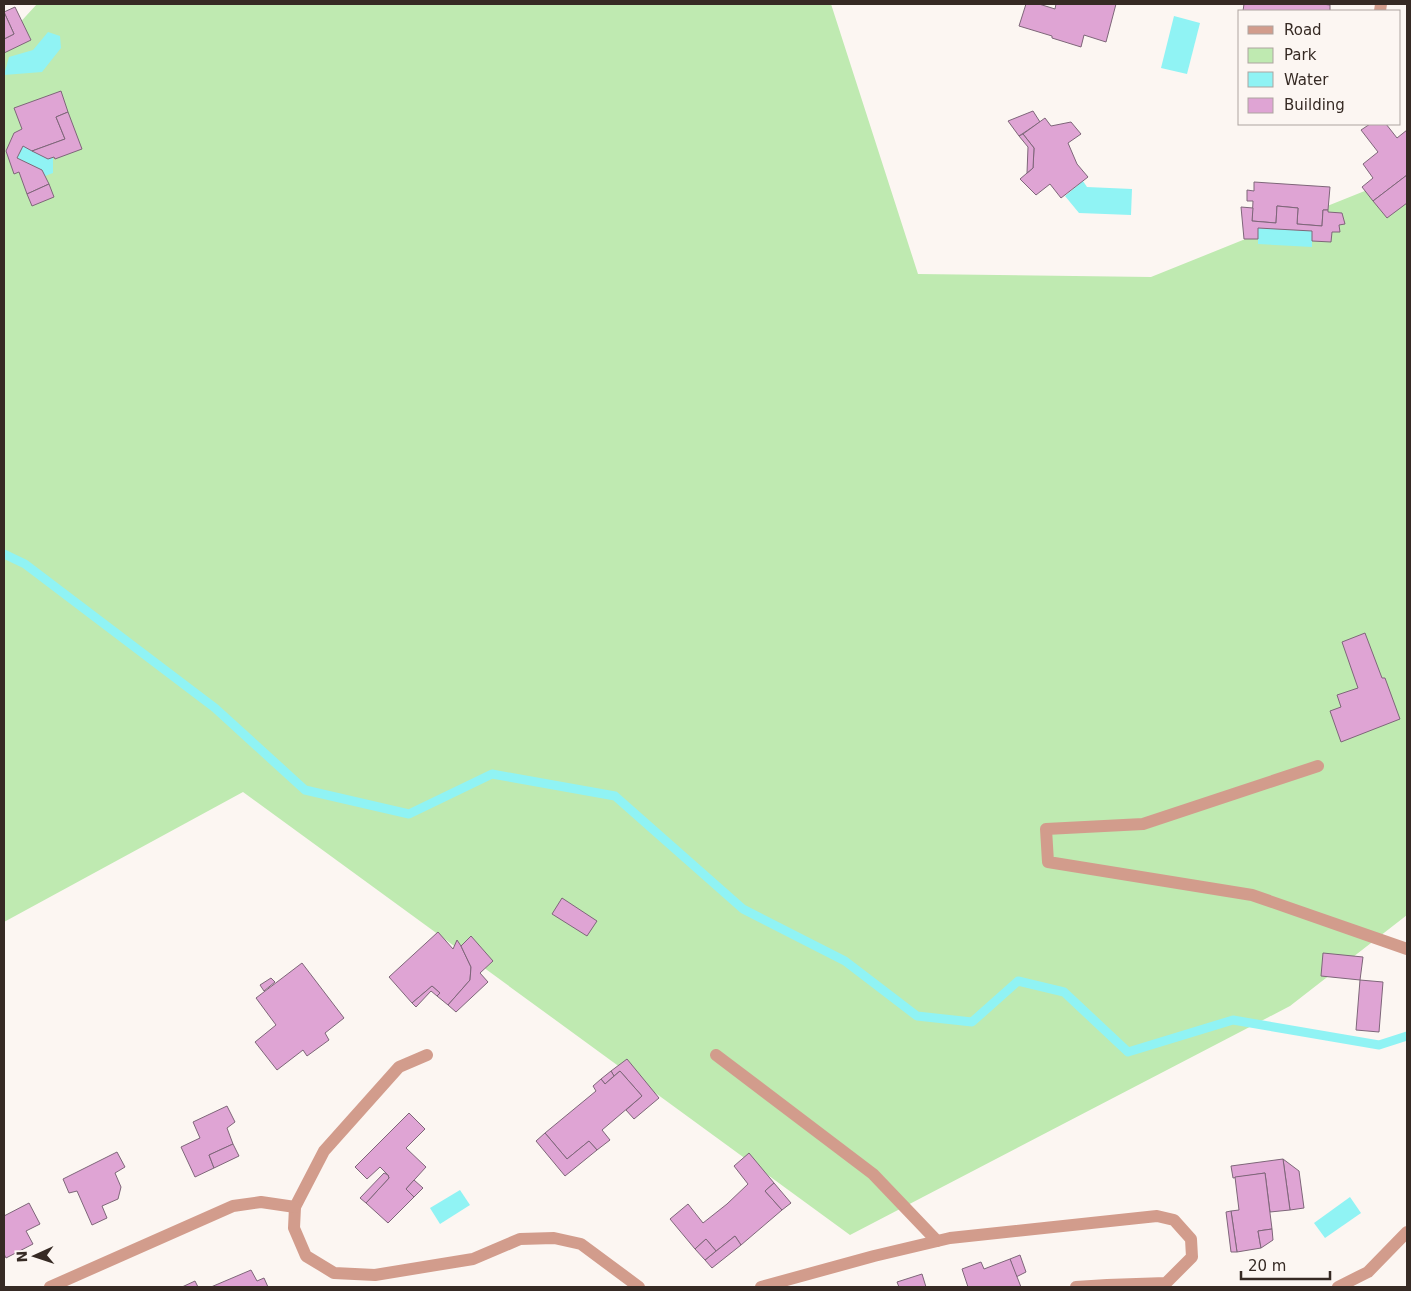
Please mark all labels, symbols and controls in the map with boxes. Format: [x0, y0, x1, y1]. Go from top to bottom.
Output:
legend [1238, 10, 1401, 125]
text: Road [1284, 21, 1322, 39]
text: Park [1284, 46, 1317, 64]
text: Water [1284, 71, 1329, 89]
text: Building [1284, 96, 1345, 114]
north arrow [10, 1231, 60, 1281]
scale bar [1241, 1248, 1330, 1280]
text: N [14, 1250, 30, 1263]
text: 20 m [1248, 1257, 1286, 1275]

